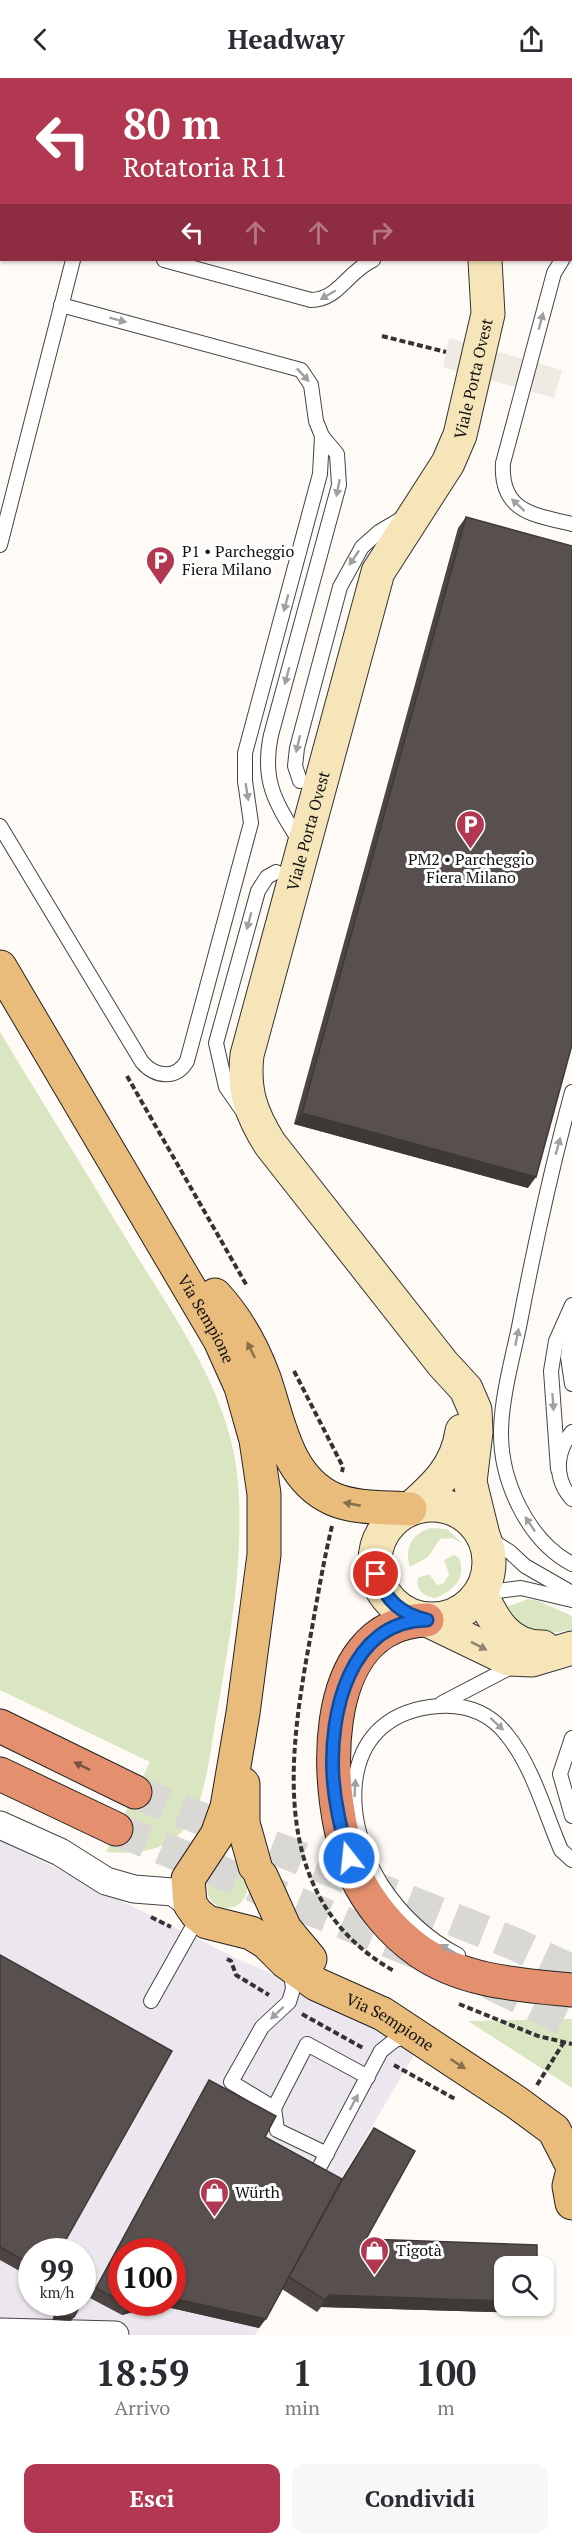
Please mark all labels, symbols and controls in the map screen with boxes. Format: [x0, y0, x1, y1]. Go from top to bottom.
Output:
text: Headway [228, 21, 344, 57]
icon: back [24, 23, 57, 56]
icon: share [515, 23, 548, 56]
text: 80 m [123, 95, 221, 151]
icon: left [24, 102, 102, 180]
text: Rotatoria R11 [123, 149, 288, 185]
icon: left [176, 216, 209, 249]
icon: ahead [239, 216, 272, 249]
icon: ahead [302, 216, 335, 249]
icon: right [365, 216, 398, 249]
one-way arrow [319, 290, 336, 300]
one-way arrow [537, 311, 546, 329]
one-way arrow [109, 315, 127, 325]
street label: Viale Porta Ovest [448, 316, 498, 441]
one-way arrow [296, 368, 310, 383]
one-way arrow [333, 479, 342, 498]
one-way arrow [511, 498, 526, 512]
place label: P1 • Parcheggio Fiera Milano [182, 540, 294, 580]
parking icon: P1 • Parcheggio Fiera Milano [145, 544, 177, 586]
one-way arrow [349, 550, 360, 567]
one-way arrow [280, 593, 290, 612]
one-way arrow [282, 667, 292, 686]
one-way arrow [293, 735, 302, 754]
street label: Viale Porta Ovest [281, 768, 335, 893]
one-way arrow [242, 783, 251, 802]
parking icon: PM2 • Parcheggio Fiera Milano [455, 808, 487, 850]
place label: PM2 • Parcheggio Fiera Milano [408, 848, 534, 888]
one-way arrow [244, 912, 253, 930]
one-way arrow [553, 1137, 563, 1155]
street label: Via Sempione [173, 1270, 240, 1367]
one-way arrow [513, 1327, 522, 1346]
one-way arrow [246, 1341, 255, 1358]
one-way arrow [548, 1393, 558, 1412]
one-way arrow [343, 1499, 362, 1508]
one-way arrow [524, 1517, 536, 1533]
pin [350, 1548, 401, 1599]
icon: arrive [359, 1557, 392, 1590]
one-way arrow [471, 1641, 488, 1650]
one-way arrow [490, 1717, 504, 1731]
one-way arrow [74, 1762, 91, 1771]
one-way arrow [350, 1778, 360, 1797]
position arrow [317, 1826, 381, 1890]
one-way arrow [440, 1943, 456, 1954]
street label: Via Sempione [342, 1988, 438, 2056]
one-way arrow [269, 2006, 284, 2020]
one-way arrow [450, 2058, 466, 2069]
one-way arrow [349, 2094, 359, 2111]
shop icon: Würth [198, 2176, 230, 2218]
place label: Würth [235, 2181, 281, 2203]
shop icon: Tigotà [359, 2234, 391, 2276]
speed limit sign: 100 [108, 2238, 186, 2316]
place label: Tigotà [396, 2239, 442, 2261]
text: 99 [40, 2250, 74, 2290]
map controls [494, 2256, 554, 2316]
button: search [494, 2256, 554, 2316]
text: km/h [40, 2282, 74, 2302]
text: 18:59 [96, 2349, 189, 2396]
text: 1 [292, 2349, 313, 2396]
text: 100 [415, 2349, 476, 2396]
text: Arrivo [114, 2394, 170, 2421]
text: min [285, 2394, 320, 2421]
text: m [437, 2394, 455, 2421]
button: Esci [24, 2464, 280, 2533]
button: Condividi [292, 2464, 548, 2533]

